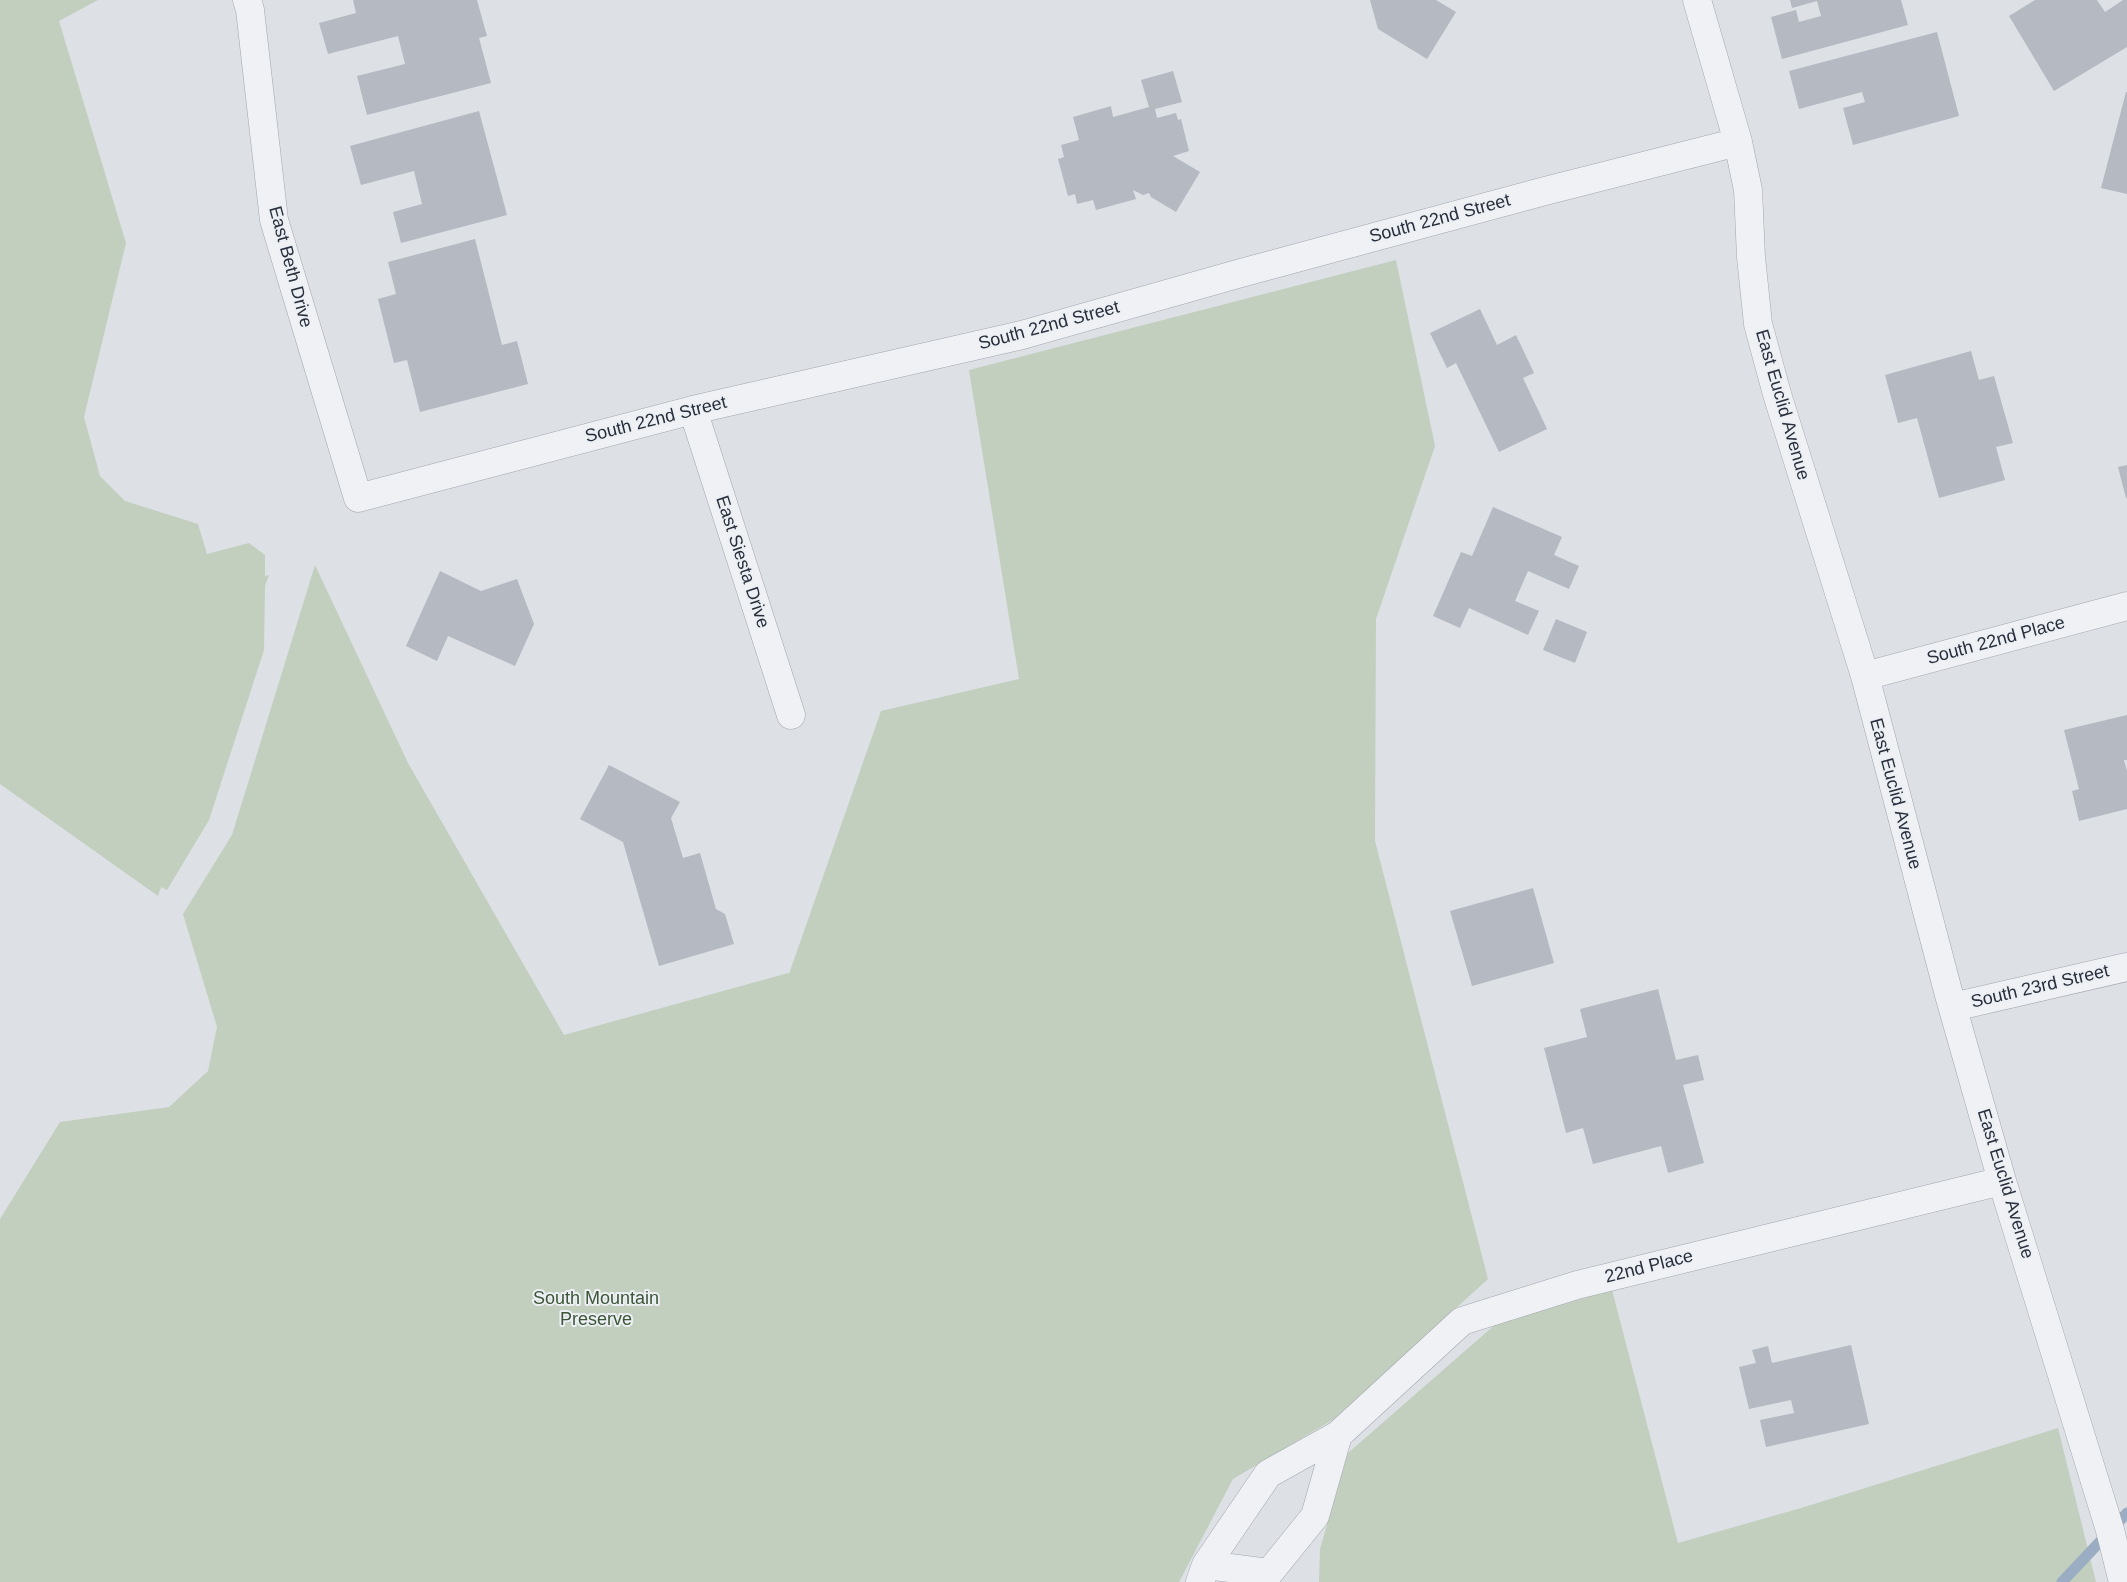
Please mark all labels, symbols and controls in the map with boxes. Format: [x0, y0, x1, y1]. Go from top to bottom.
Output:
street label: South 22nd Street [1367, 190, 1513, 248]
street label: East Beth Drive [263, 204, 317, 330]
street label: South 22nd Street [976, 297, 1122, 355]
street label: East Euclid Avenue [1750, 327, 1814, 483]
street label: South 22nd Street [583, 392, 729, 448]
street label: East Siesta Drive [710, 493, 774, 631]
street label: South 22nd Place [1925, 612, 2067, 670]
street label: East Euclid Avenue [1864, 716, 1926, 872]
street label: South 23rd Street [1969, 961, 2111, 1013]
street label: East Euclid Avenue [1972, 1106, 2038, 1262]
street label: 22nd Place [1603, 1246, 1695, 1288]
park label: South Mountain Preserve [533, 1288, 659, 1330]

